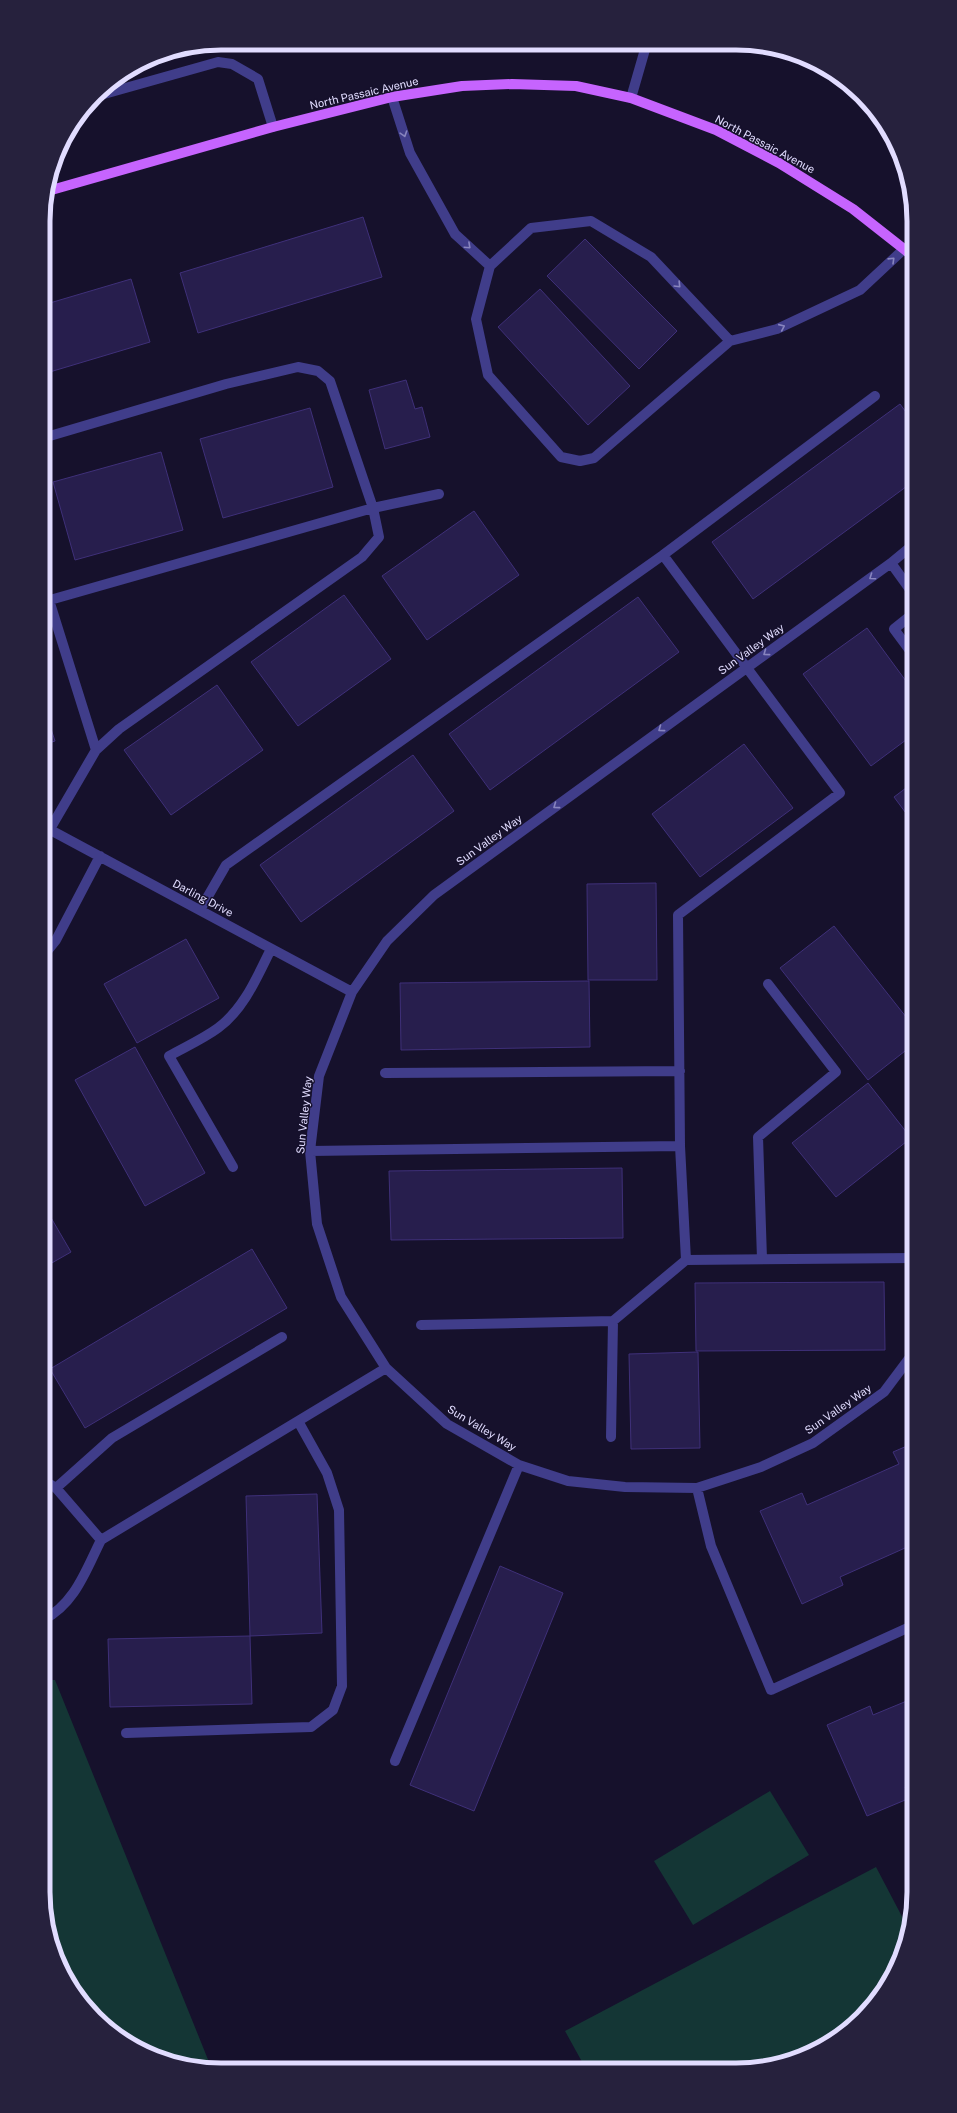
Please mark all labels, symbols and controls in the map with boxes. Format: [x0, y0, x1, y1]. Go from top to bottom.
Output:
street label: North Passaic Avenue [309, 75, 419, 111]
street label: North Passaic Avenue [713, 113, 817, 175]
one-way arrow [399, 130, 408, 137]
one-way arrow [463, 241, 471, 249]
one-way arrow [887, 257, 895, 265]
one-way arrow [673, 280, 681, 288]
one-way arrow [778, 324, 786, 332]
one-way arrow [869, 572, 876, 580]
street label: Sun Valley Way [716, 621, 786, 677]
one-way arrow [764, 648, 771, 655]
one-way arrow [659, 725, 666, 732]
one-way arrow [554, 801, 561, 808]
street label: Sun Valley Way [454, 812, 524, 868]
street label: Darling Drive [171, 877, 235, 919]
street label: Sun Valley Way [294, 1075, 314, 1154]
street label: Sun Valley Way [803, 1382, 873, 1436]
street label: Sun Valley Way [445, 1403, 519, 1453]

